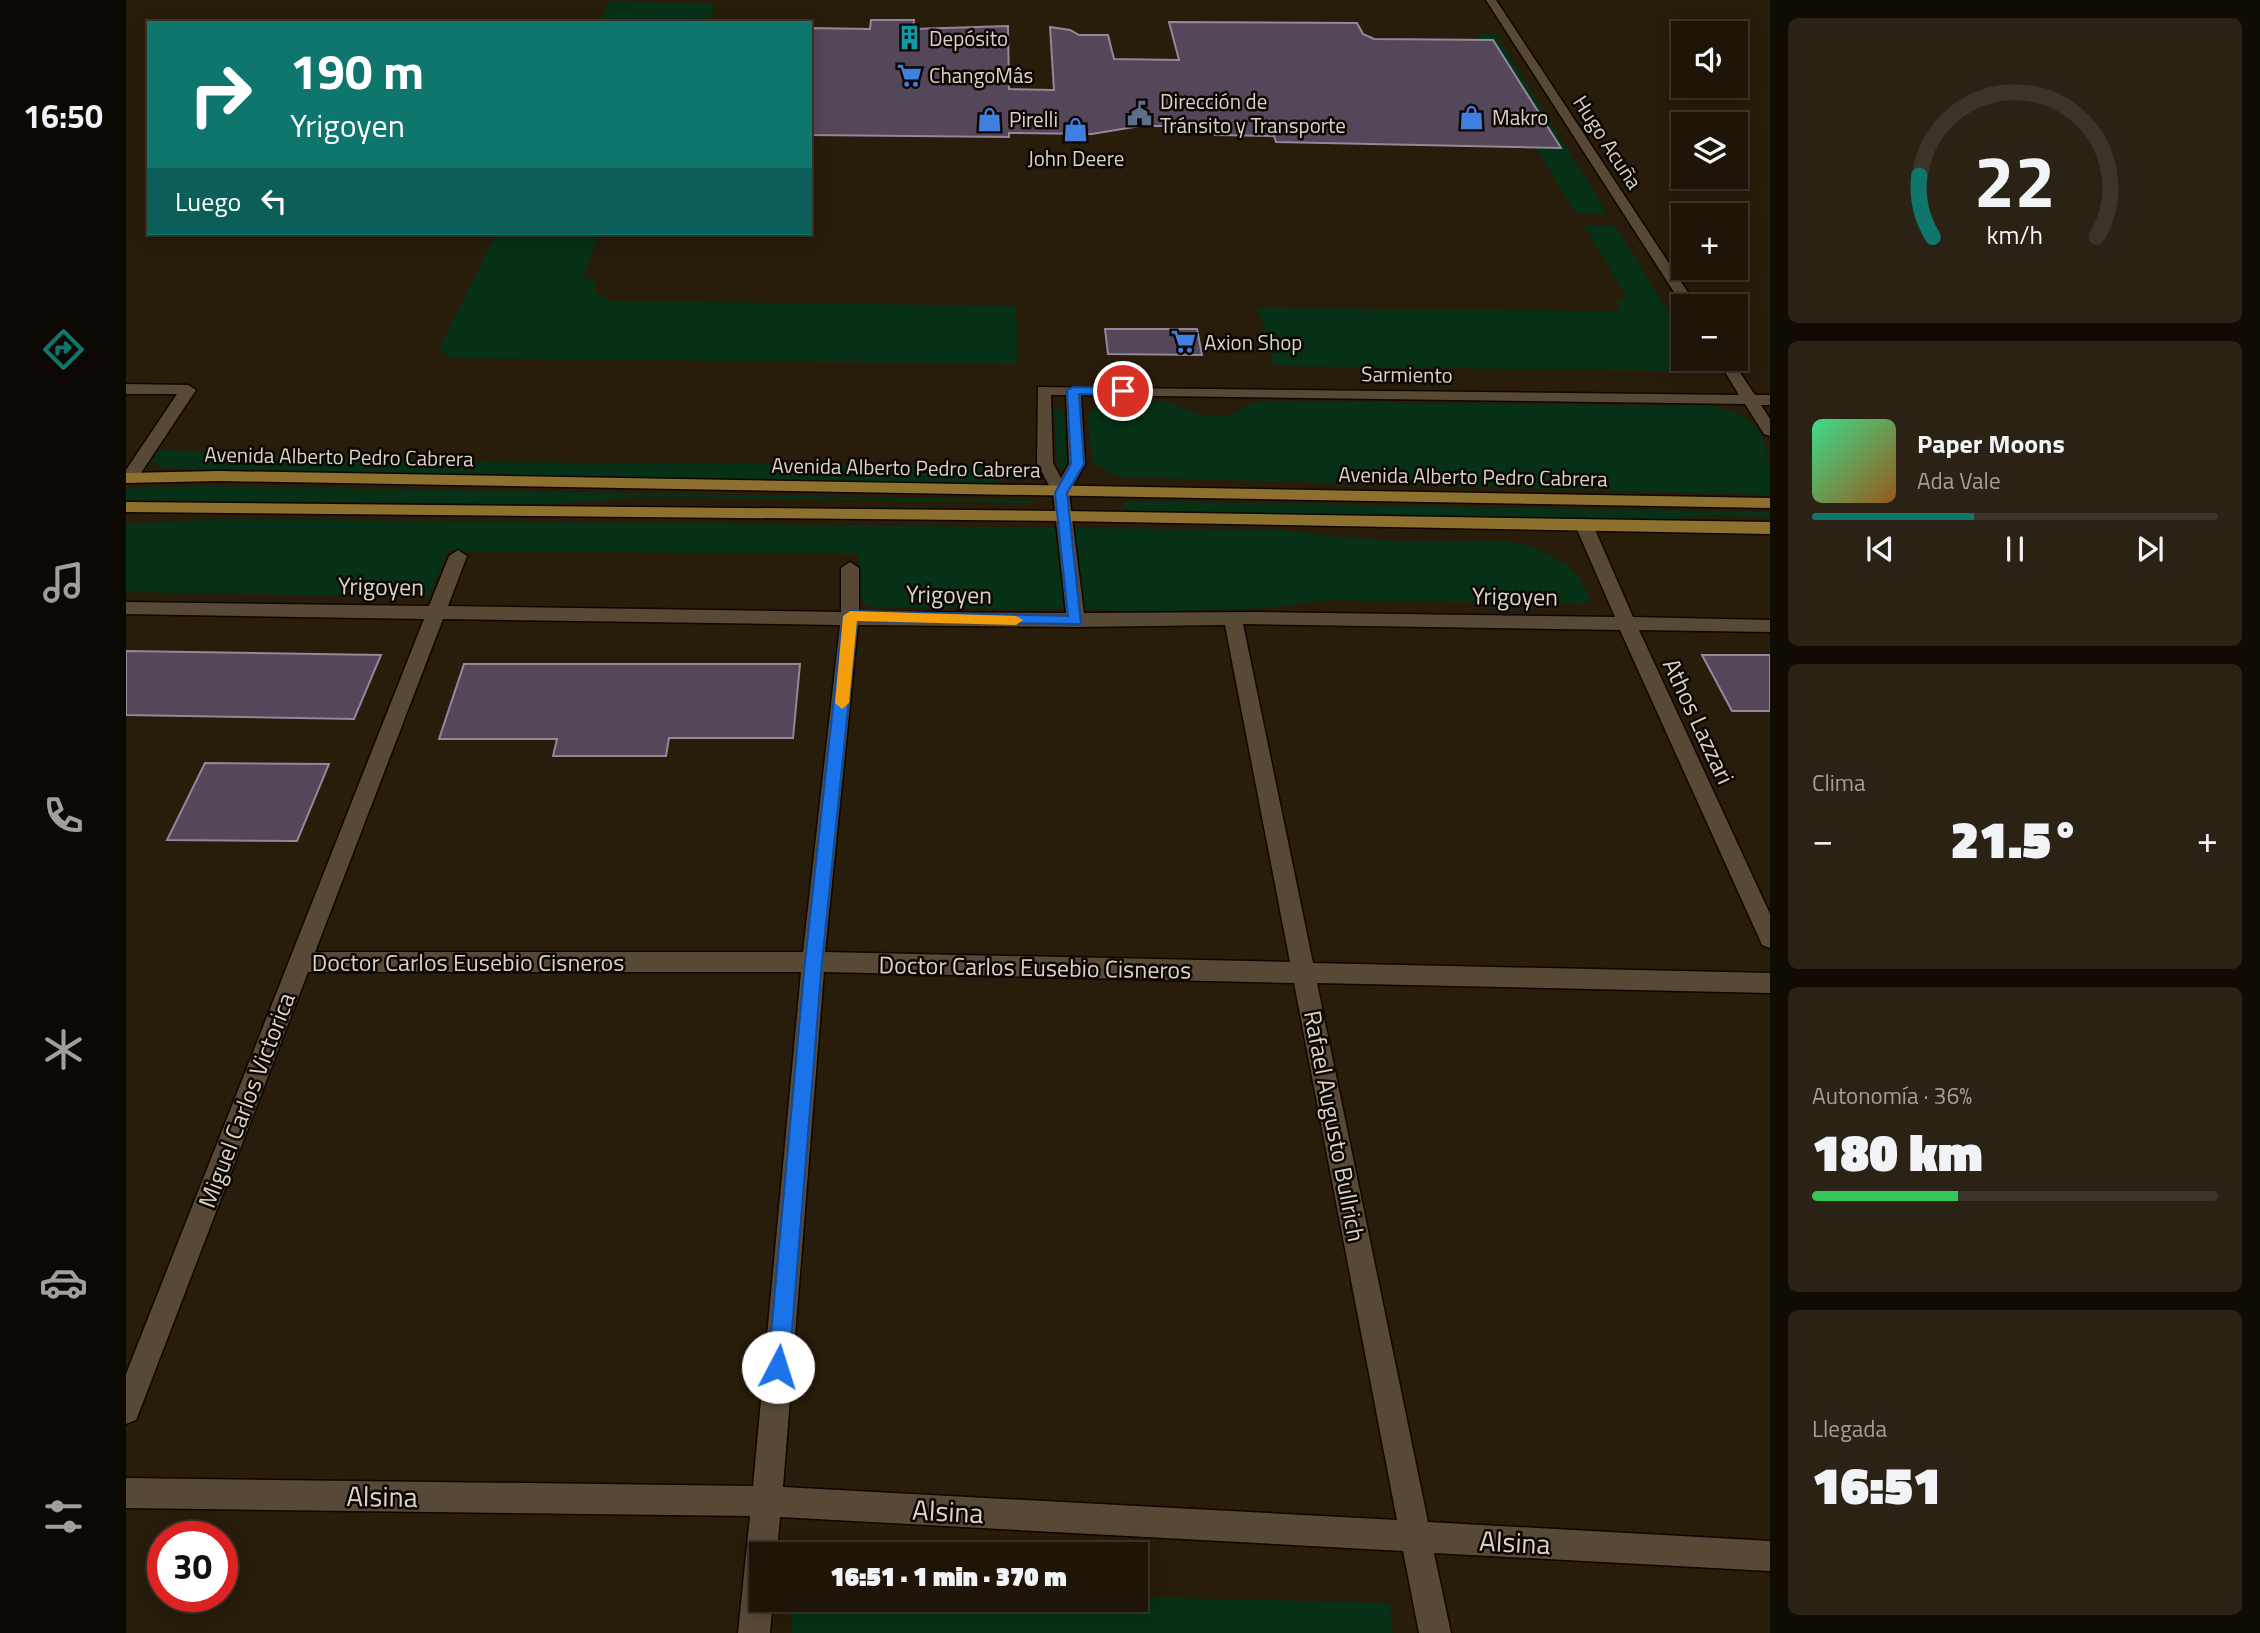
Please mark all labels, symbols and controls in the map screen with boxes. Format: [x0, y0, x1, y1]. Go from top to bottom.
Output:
map controls [1671, 21, 1748, 371]
button: sound [1671, 21, 1748, 98]
place label: Depósito [929, 22, 1008, 54]
building icon: Depósito [895, 24, 923, 52]
text: 190 m [290, 33, 424, 108]
icon: right [175, 49, 266, 140]
place label: ChangoMâs [929, 59, 1033, 91]
supermarket icon: ChangoMâs [895, 61, 923, 89]
place label: Dirección de Tránsito y Transporte [1160, 85, 1346, 141]
street label: Hugo Acuña [1566, 89, 1651, 196]
text: 16:50 [23, 92, 103, 140]
public building icon: Dirección de Tránsito y Transporte [1126, 99, 1154, 127]
text: Yrigoyen [290, 101, 405, 149]
place label: Makro [1492, 101, 1548, 133]
place label: Pirelli [1009, 103, 1058, 135]
shop icon: Makro [1458, 103, 1486, 131]
shop icon: Pirelli [975, 105, 1003, 133]
button: layers [1671, 112, 1748, 189]
shop icon: John Deere [1062, 115, 1090, 143]
text: 22 [1974, 125, 2056, 235]
place label: John Deere [1028, 142, 1124, 174]
text: Luego [175, 182, 241, 221]
icon: left [255, 182, 293, 220]
button: + [1671, 203, 1748, 280]
text: km/h [1987, 215, 2043, 253]
button: − [1671, 294, 1748, 371]
icon: directions [39, 325, 88, 374]
place label: Axion Shop [1204, 326, 1302, 358]
supermarket icon: Axion Shop [1170, 328, 1198, 356]
street label: Sarmiento [1361, 357, 1453, 391]
pin [1093, 361, 1153, 421]
icon: arrive [1104, 372, 1142, 410]
text: Paper Moons [1917, 424, 2065, 463]
street label: Avenida Alberto Pedro Cabrera [204, 438, 474, 474]
street label: Avenida Alberto Pedro Cabrera [771, 449, 1041, 485]
street label: Avenida Alberto Pedro Cabrera [1338, 458, 1608, 494]
text: Ada Vale [1917, 463, 2001, 498]
icon: previous [1861, 530, 1899, 568]
icon: pause [1996, 530, 2034, 568]
icon: next [2131, 530, 2169, 568]
icon: music [39, 558, 88, 607]
street label: Yrigoyen [338, 567, 424, 605]
street label: Yrigoyen [906, 575, 992, 613]
street label: Yrigoyen [1472, 577, 1558, 615]
street label: Athos Lazzari [1654, 652, 1744, 790]
text: Clima [1812, 765, 1866, 800]
icon: phone [39, 791, 88, 840]
text: 21.5° [1950, 799, 2080, 878]
text: − [1812, 810, 1833, 868]
text: + [2197, 810, 2218, 868]
street label: Doctor Carlos Eusebio Cisneros [312, 944, 624, 980]
street label: Doctor Carlos Eusebio Cisneros [878, 946, 1192, 988]
street label: Miguel Carlos Victorica [188, 987, 304, 1213]
street label: Rafael Augusto Bullrich [1295, 1007, 1375, 1245]
icon: climate [39, 1025, 88, 1074]
text: Autonomía · 36% [1812, 1078, 1972, 1113]
text: 180 km [1812, 1112, 1983, 1191]
icon: car [39, 1258, 88, 1307]
position arrow [741, 1330, 815, 1404]
text: Llegada [1812, 1411, 1887, 1446]
text: 16:51 [1812, 1445, 1941, 1524]
street label: Alsina [346, 1474, 418, 1518]
street label: Alsina [911, 1488, 985, 1534]
icon: filters [39, 1492, 88, 1541]
street label: Alsina [1478, 1519, 1552, 1565]
speed limit sign: 30 [147, 1521, 238, 1612]
text: 16:51 · 1 min · 370 m [830, 1557, 1067, 1596]

